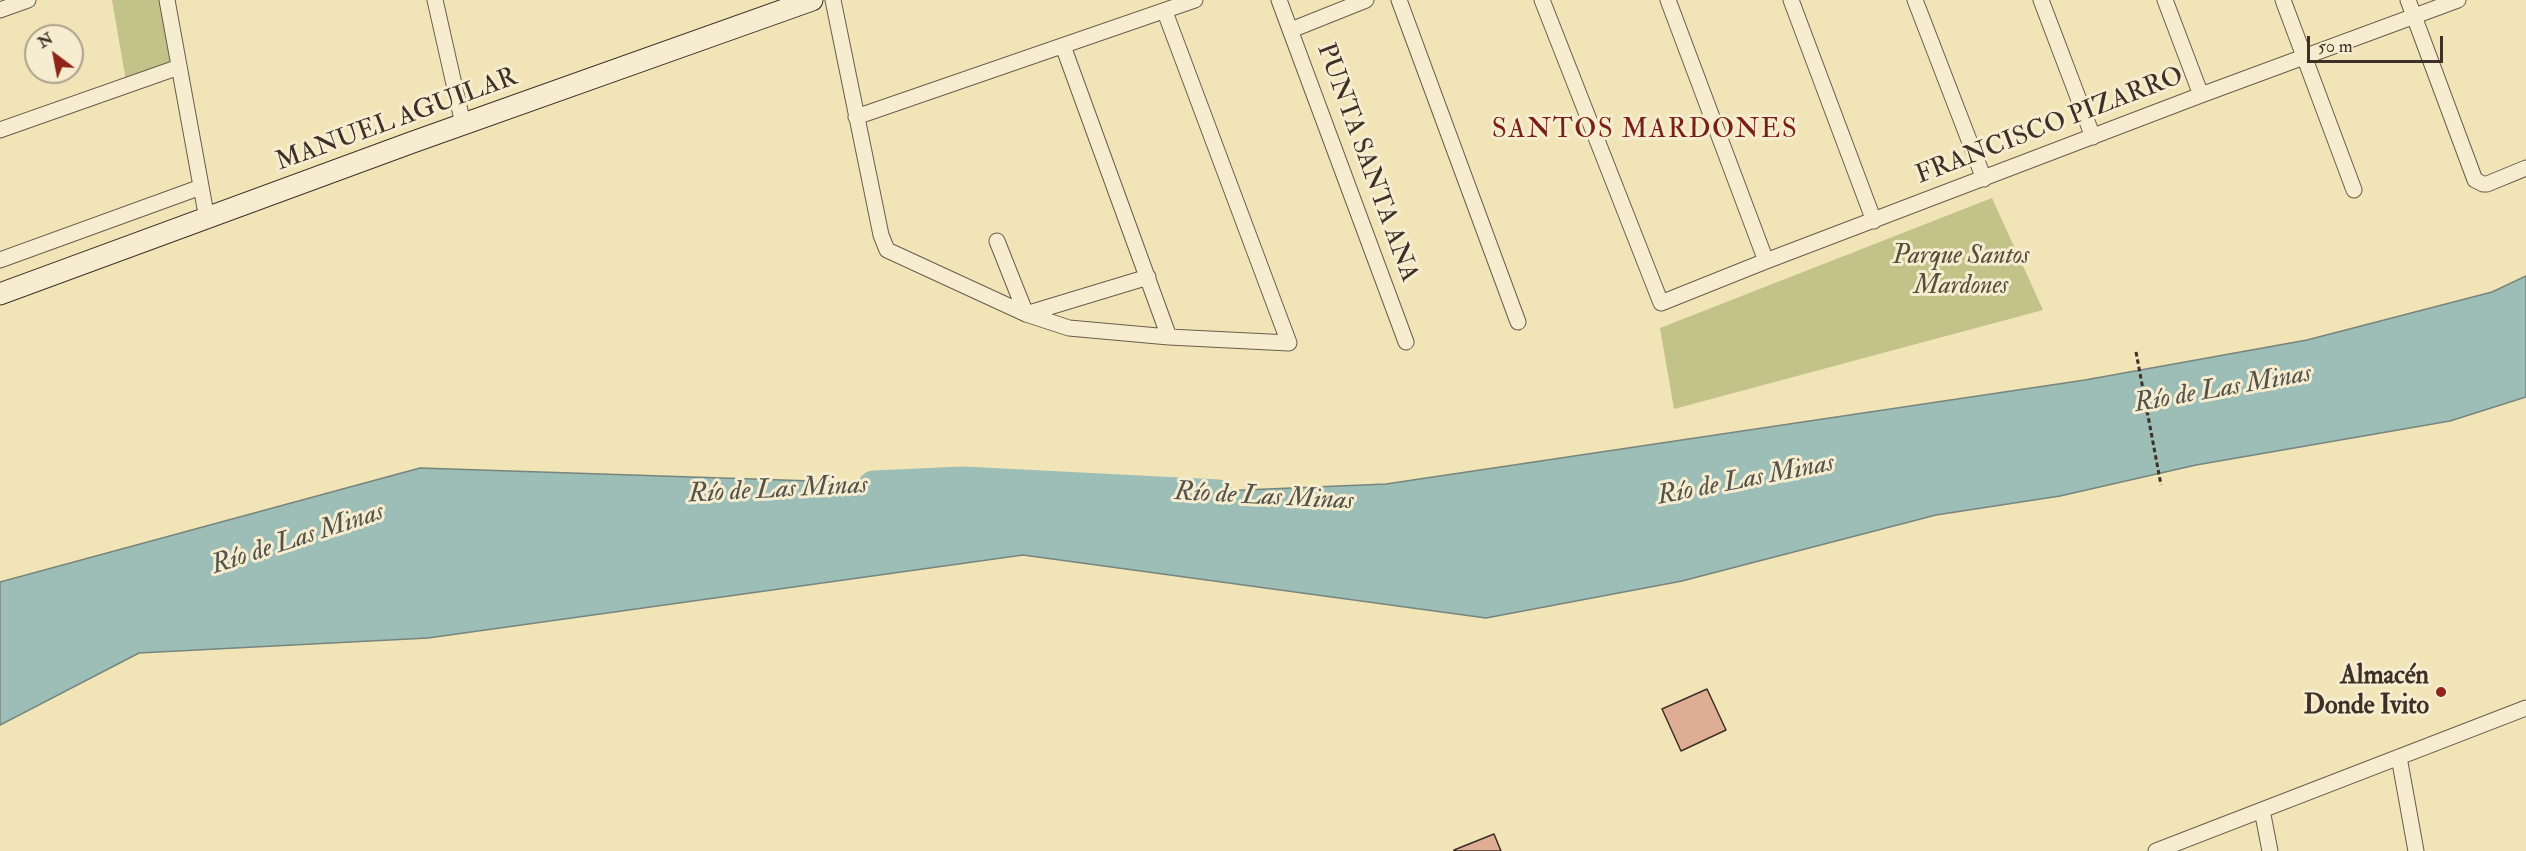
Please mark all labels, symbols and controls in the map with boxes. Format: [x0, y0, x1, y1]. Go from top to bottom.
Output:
north arrow [24, 24, 84, 84]
scale bar [2310, 24, 2446, 62]
text: N [34, 28, 57, 53]
text: 50 m [2318, 35, 2353, 58]
street label: PUNTA SANTA ANA [1308, 39, 1424, 287]
street label: FRANCISCO PIZARRO [1912, 62, 2188, 192]
street label: MANUEL AGUILAR [272, 63, 522, 179]
district label: SANTOS MARDONES [1492, 115, 1798, 147]
park label: Parque Santos Mardones [1893, 241, 2029, 302]
water label: Río de Las Minas [2132, 358, 2314, 422]
water label: Río de Las Minas [1655, 448, 1837, 514]
water label: Río de Las Minas [688, 470, 868, 512]
water label: Río de Las Minas [1174, 477, 1354, 519]
water label: Río de Las Minas [208, 497, 388, 583]
place label: Almacén Donde Ivito [2304, 661, 2429, 722]
marker: Almacén Donde Ivito [2434, 685, 2448, 699]

